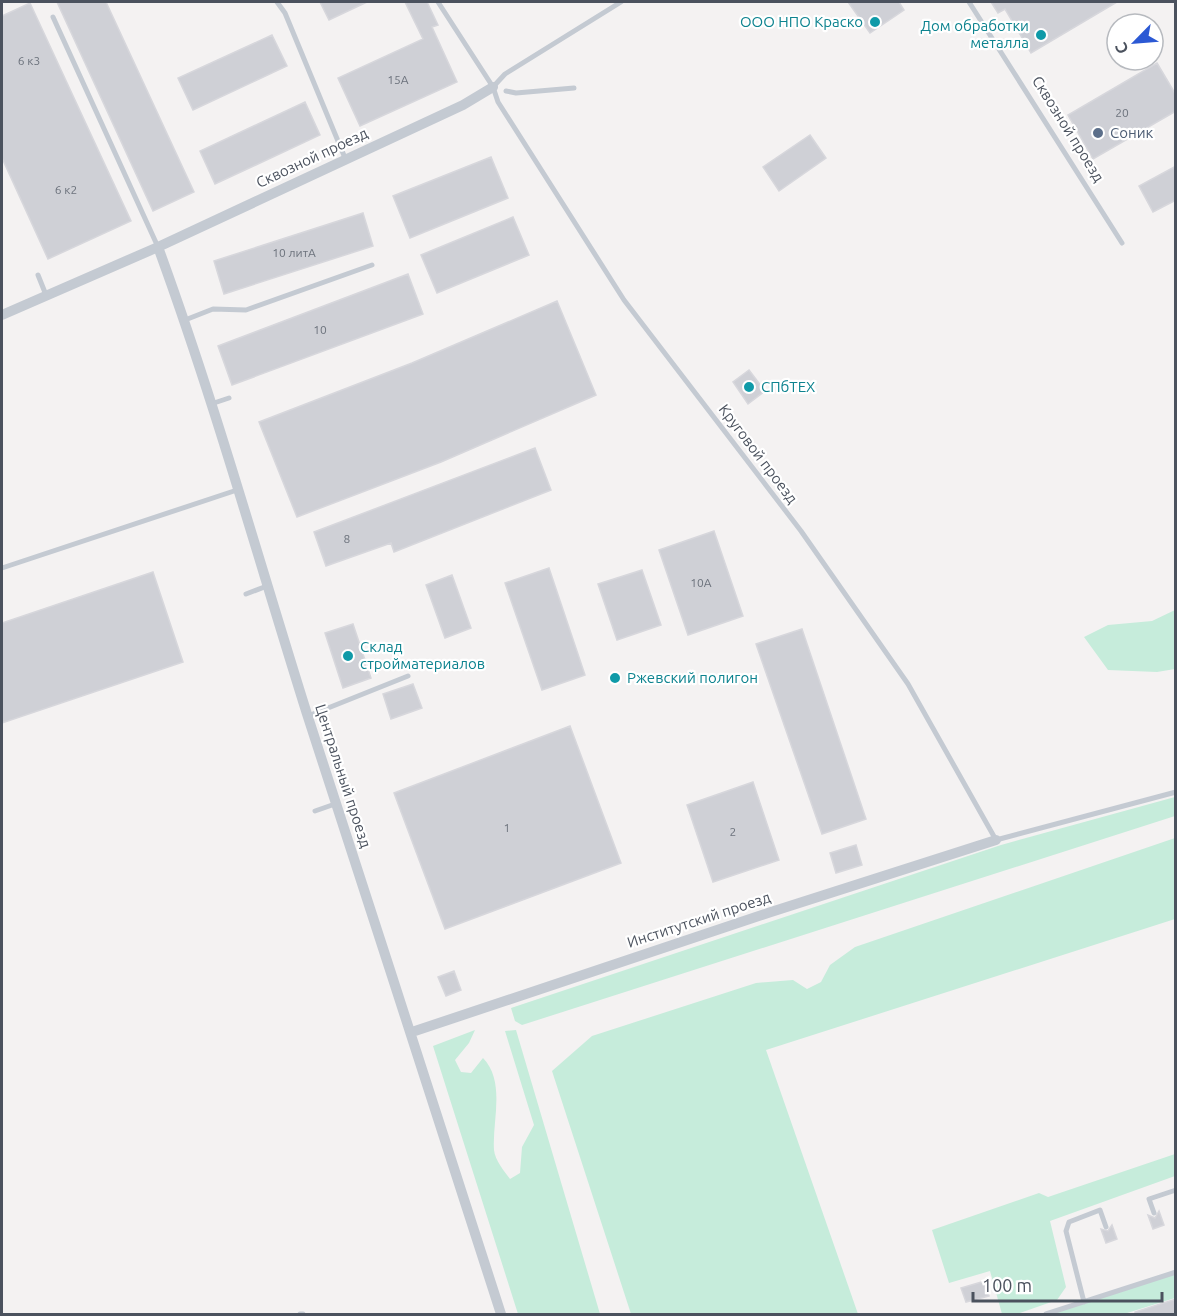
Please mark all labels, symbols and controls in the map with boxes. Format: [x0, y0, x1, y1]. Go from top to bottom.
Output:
north arrow [1105, 12, 1165, 72]
place label: ООО НПО Краско [740, 13, 863, 30]
marker: ООО НПО Краско [868, 15, 882, 29]
place label: Дом обработки металла [921, 17, 1029, 51]
marker: Дом обработки металла [1034, 28, 1048, 42]
text: С [1111, 40, 1132, 57]
house number: 6 к3 [18, 54, 40, 67]
house number: 15А [387, 73, 409, 86]
street label: Сквозной проезд [1029, 73, 1108, 185]
house number: 20 [1115, 106, 1129, 119]
street label: Сквозной проезд [253, 124, 371, 191]
place label: Соник [1110, 124, 1154, 141]
marker: Соник [1091, 126, 1105, 140]
house number: 6 к2 [55, 183, 77, 196]
house number: 10 литА [272, 246, 316, 259]
house number: 10 [313, 323, 327, 336]
place label: СПбТЕХ [761, 378, 815, 395]
marker: СПбТЕХ [742, 380, 756, 394]
street label: Круговой проезд [716, 401, 801, 507]
house number: 8 [344, 532, 351, 545]
house number: 10А [690, 576, 712, 589]
place label: Склад стройматериалов [360, 638, 485, 672]
marker: Склад стройматериалов [341, 649, 355, 663]
place label: Ржевский полигон [627, 669, 758, 686]
marker: Ржевский полигон [608, 671, 622, 685]
street label: Центральный проезд [312, 702, 375, 850]
house number: 1 [504, 821, 510, 834]
house number: 2 [730, 825, 736, 838]
street label: Институтский проезд [625, 888, 773, 951]
scale bar [973, 1265, 1162, 1303]
text: 100 m [982, 1275, 1032, 1295]

